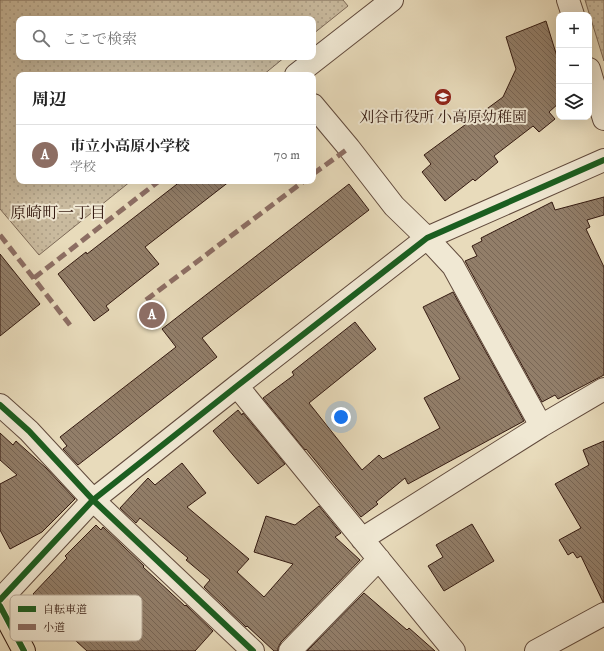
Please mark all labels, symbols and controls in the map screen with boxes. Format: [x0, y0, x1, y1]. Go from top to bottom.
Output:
map controls [556, 12, 592, 120]
button: + [556, 12, 592, 48]
search box [16, 16, 316, 60]
icon: search [30, 27, 52, 49]
text: ここで検索 [62, 30, 137, 49]
button: − [556, 48, 592, 84]
button: layers [556, 84, 592, 120]
school or university icon: 刈谷市役所 小高原幼稚園 [433, 87, 453, 107]
text: 周辺 [32, 89, 66, 111]
place label: 刈谷市役所 小高原幼稚園 [359, 108, 527, 127]
text: 市立小高原小学校 [70, 137, 190, 156]
text: A [41, 147, 49, 163]
text: 70 m [274, 147, 300, 163]
text: 学校 [70, 159, 96, 175]
district label: 原崎町一丁目 [10, 203, 106, 223]
pin: A [139, 300, 165, 330]
your location [331, 407, 351, 427]
legend [10, 595, 142, 641]
text: 自転車道 [43, 603, 87, 617]
text: 小道 [43, 621, 65, 635]

